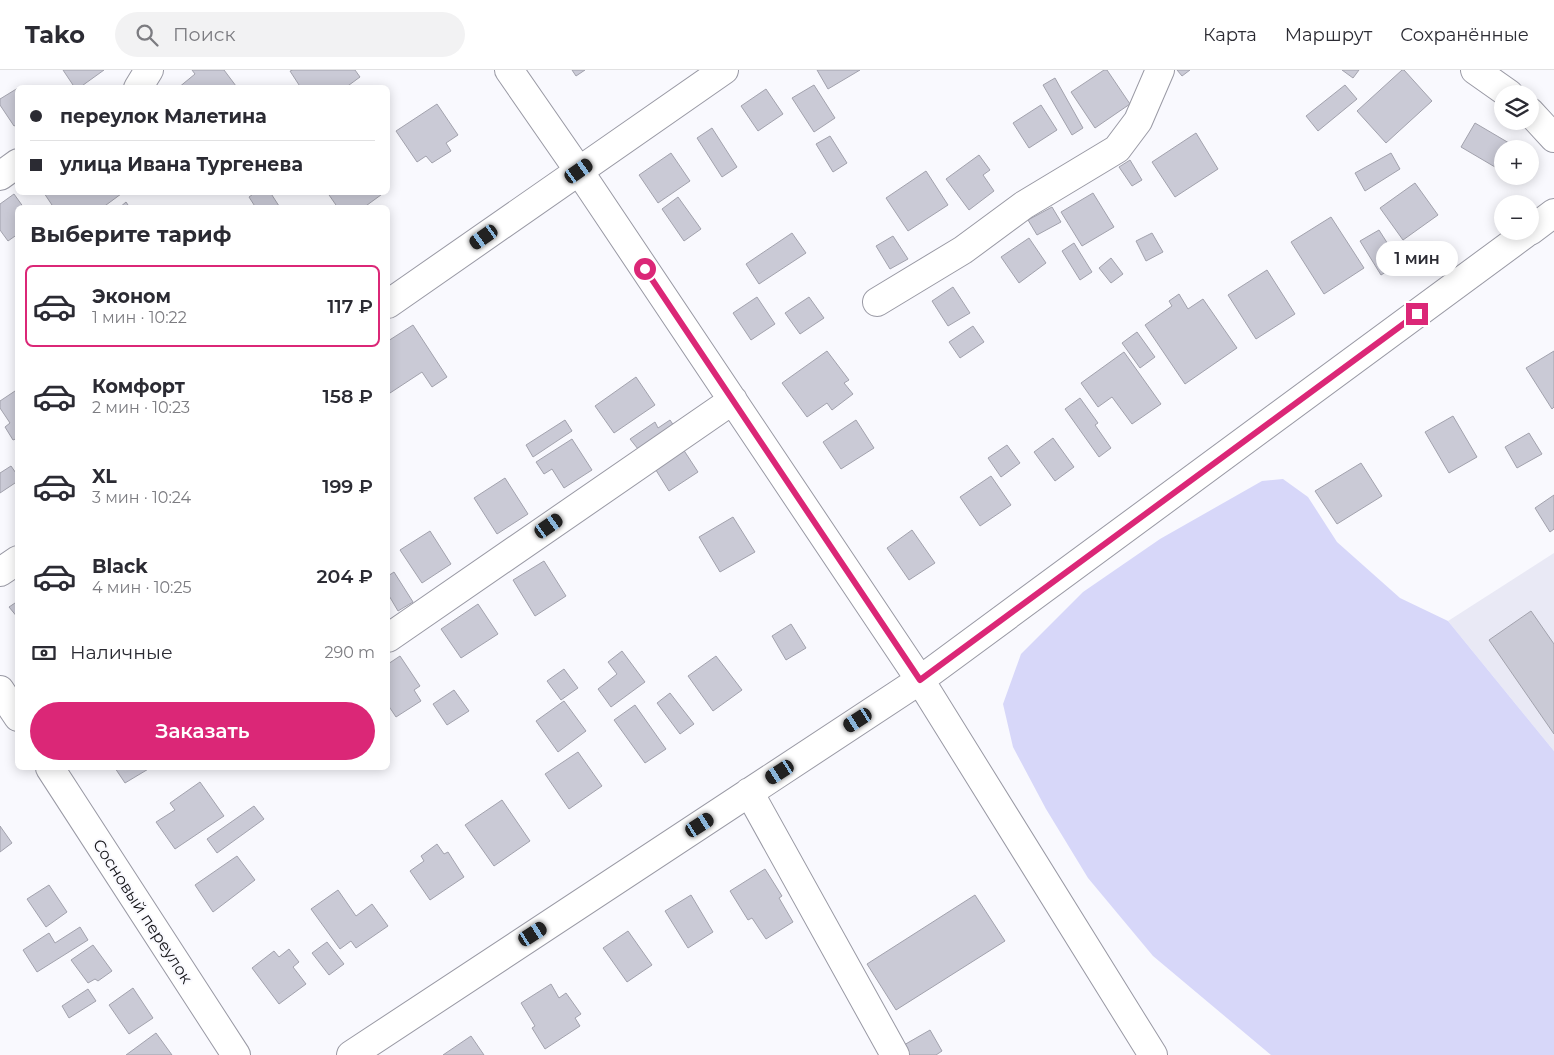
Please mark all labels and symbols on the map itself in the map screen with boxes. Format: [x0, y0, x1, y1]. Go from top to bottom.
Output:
car [562, 156, 595, 186]
car [467, 222, 500, 252]
callout: 1 мин [1376, 242, 1458, 276]
route start [634, 258, 656, 280]
route end [1406, 303, 1428, 325]
car [532, 511, 565, 541]
car [841, 706, 874, 734]
car [763, 758, 796, 786]
car [683, 811, 716, 839]
street label: Сосновый переулок [89, 836, 197, 988]
car [516, 920, 549, 948]

